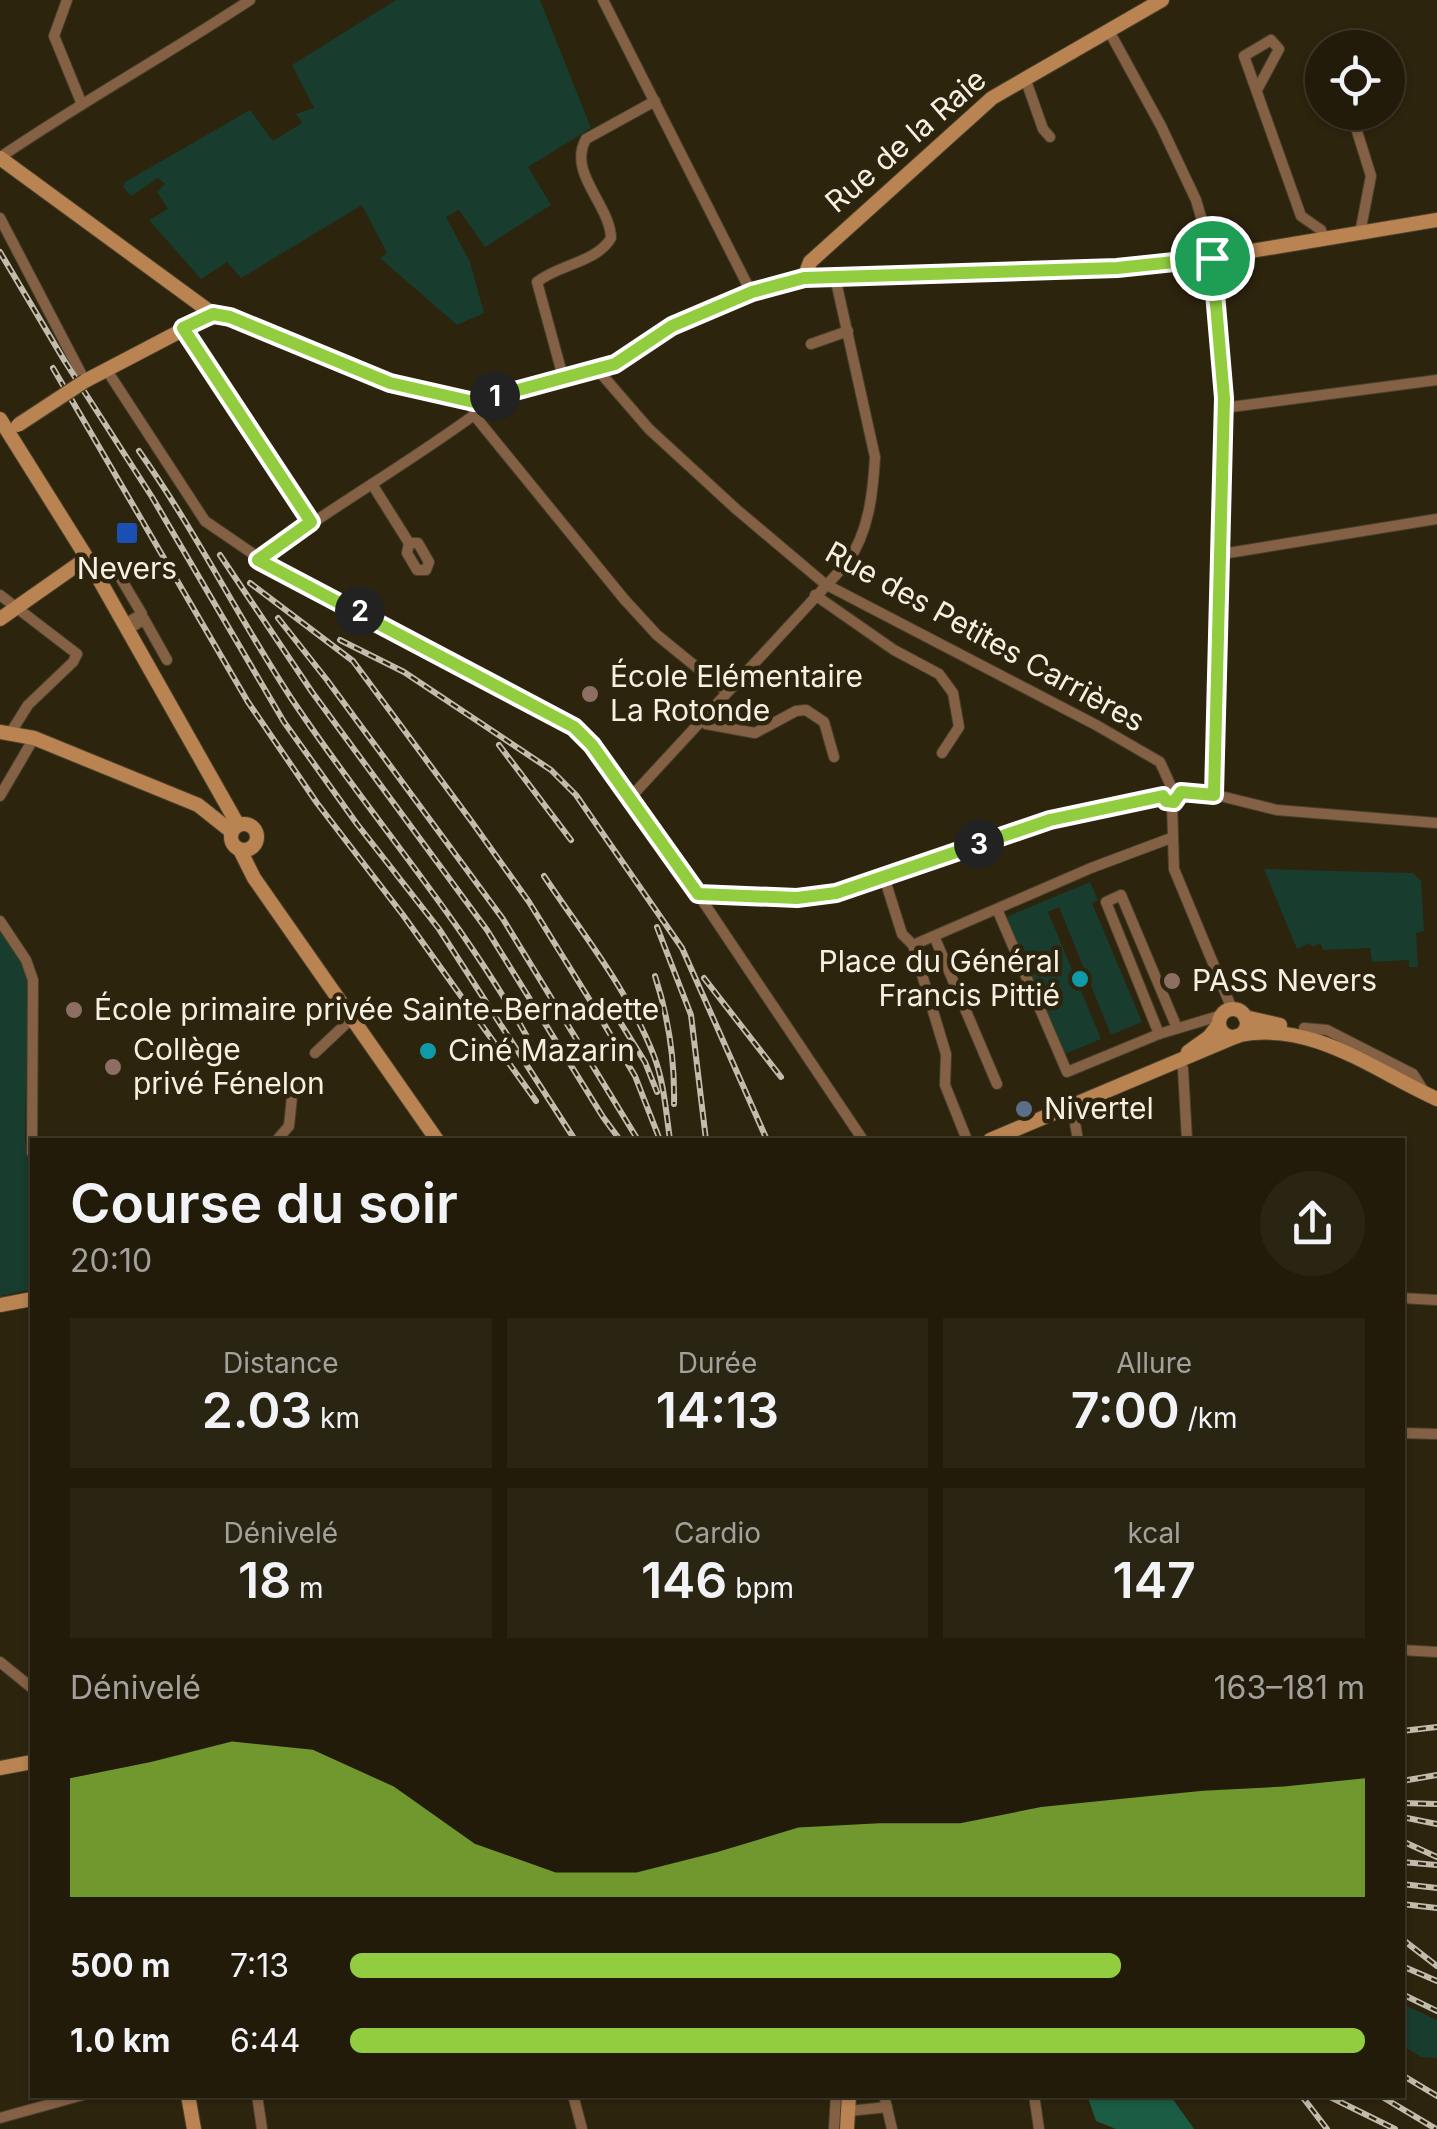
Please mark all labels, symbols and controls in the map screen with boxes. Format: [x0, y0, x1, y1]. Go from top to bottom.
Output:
map controls [1305, 30, 1405, 130]
button: locate [1305, 30, 1405, 130]
street label: Rue de la Raie [818, 61, 993, 220]
pin [1170, 216, 1255, 301]
icon: arrive [1185, 231, 1240, 286]
pin: 1 [470, 371, 520, 421]
text: 1 [489, 379, 501, 413]
marker: Nevers [114, 520, 140, 546]
street label: Rue des Petites Carrières [820, 533, 1151, 739]
place label: Nevers [77, 550, 177, 586]
pin: 2 [335, 586, 385, 636]
text: 2 [351, 594, 369, 628]
place label: École Elémentaire La Rotonde [610, 658, 863, 728]
marker: École Elémentaire La Rotonde [579, 683, 601, 705]
pin: 3 [954, 819, 1004, 869]
text: 3 [970, 827, 988, 861]
place label: Place du Général Francis Pittié [819, 943, 1060, 1013]
place label: PASS Nevers [1192, 962, 1377, 998]
marker: Place du Général Francis Pittié [1069, 968, 1091, 990]
marker: PASS Nevers [1161, 970, 1183, 992]
place label: École primaire privée Sainte-Bernadette [94, 991, 659, 1027]
marker: École primaire privée Sainte-Bernadette [63, 999, 85, 1021]
place label: Collège privé Fénelon [133, 1031, 325, 1101]
place label: Ciné Mazarin [448, 1032, 635, 1068]
marker: Ciné Mazarin [417, 1040, 439, 1062]
marker: Collège privé Fénelon [102, 1056, 124, 1078]
place label: Nivertel [1044, 1090, 1154, 1126]
marker: Nivertel [1013, 1098, 1035, 1120]
text: Course du soir [70, 1170, 458, 1236]
button: share [1260, 1171, 1365, 1276]
text: 20:10 [70, 1241, 152, 1280]
text: Distance [223, 1346, 339, 1380]
text: Durée [678, 1346, 757, 1380]
text: Allure [1116, 1346, 1192, 1380]
text: 2.03 [202, 1380, 312, 1440]
text: 14:13 [656, 1380, 779, 1440]
text: 7:00 [1071, 1380, 1180, 1440]
text: km [312, 1401, 360, 1435]
text: /km [1180, 1401, 1238, 1435]
text: Dénivelé [224, 1516, 338, 1550]
text: Cardio [674, 1516, 761, 1550]
text: kcal [1127, 1516, 1181, 1550]
text: 18 [238, 1550, 291, 1610]
text: 146 [641, 1550, 727, 1610]
text: 147 [1113, 1550, 1196, 1610]
text: m [291, 1571, 324, 1605]
text: bpm [727, 1571, 794, 1605]
text: Dénivelé [70, 1668, 201, 1707]
text: 163–181 m [1214, 1668, 1365, 1707]
text: 500 m [70, 1946, 170, 1985]
text: 7:13 [230, 1946, 289, 1985]
text: 1.0 km [70, 2021, 170, 2060]
text: 6:44 [230, 2021, 300, 2060]

